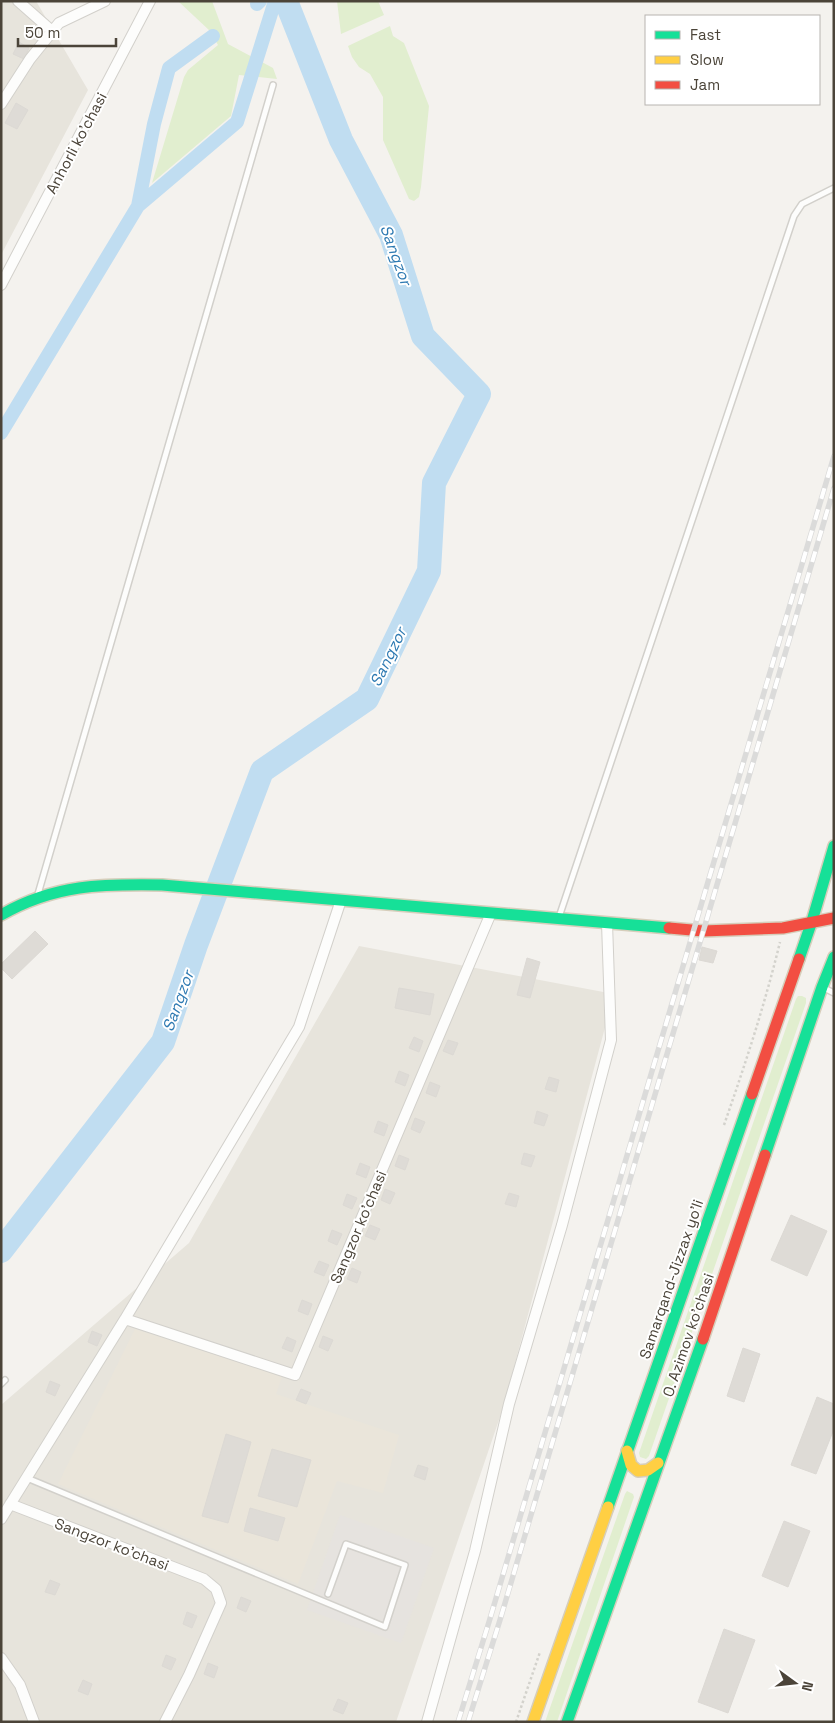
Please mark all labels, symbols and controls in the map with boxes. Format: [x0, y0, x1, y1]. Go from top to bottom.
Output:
scale bar [18, 15, 115, 47]
legend [645, 15, 820, 105]
text: 50 m [25, 23, 60, 42]
text: Fast [690, 25, 721, 44]
text: Slow [690, 50, 724, 69]
text: Jam [690, 75, 720, 94]
street label: Anhorli ko'chasi [41, 89, 111, 197]
water label: Sangzor [375, 222, 417, 290]
water label: Sangzor [365, 622, 412, 690]
water label: Sangzor [157, 966, 199, 1034]
street label: Sangzor ko'chasi [326, 1168, 390, 1286]
street label: Samarqand-Jizzax yo'li [635, 1197, 707, 1361]
street label: O. Azimov ko'chasi [658, 1271, 718, 1399]
street label: Sangzor ko'chasi [52, 1513, 172, 1575]
north arrow [770, 1658, 820, 1708]
text: N [798, 1679, 817, 1693]

